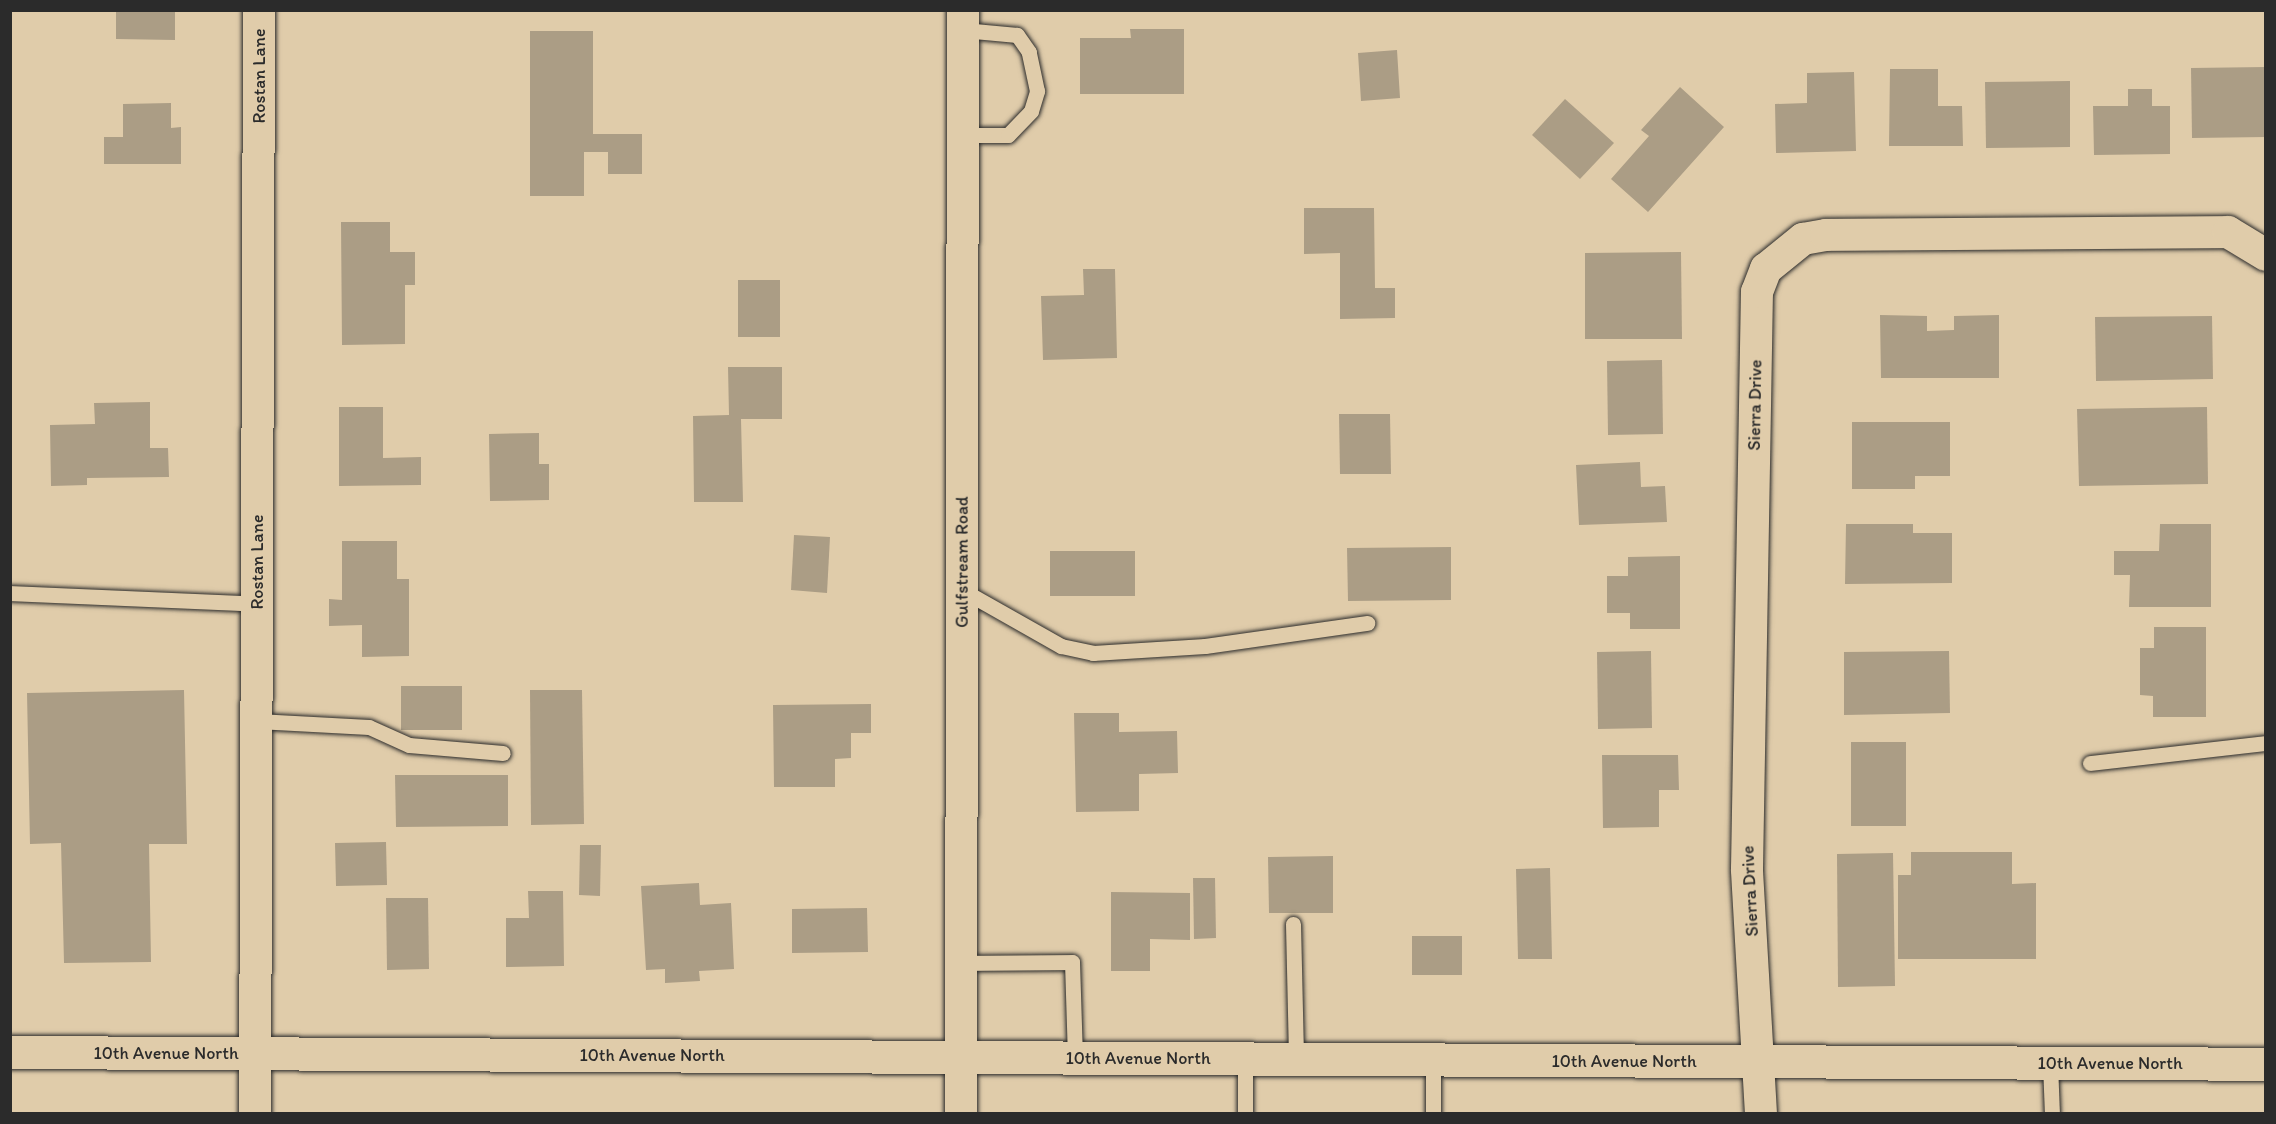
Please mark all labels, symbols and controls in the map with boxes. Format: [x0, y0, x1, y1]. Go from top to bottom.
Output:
street label: Rostan Lane [248, 28, 270, 124]
street label: Sierra Drive [1743, 359, 1767, 451]
street label: Gulfstream Road [951, 496, 973, 628]
street label: Rostan Lane [246, 514, 268, 610]
street label: Sierra Drive [1737, 845, 1763, 937]
street label: 10th Avenue North [94, 1042, 238, 1064]
street label: 10th Avenue North [580, 1044, 724, 1066]
street label: 10th Avenue North [1066, 1047, 1210, 1069]
street label: 10th Avenue North [1552, 1050, 1696, 1072]
street label: 10th Avenue North [2038, 1052, 2182, 1074]

